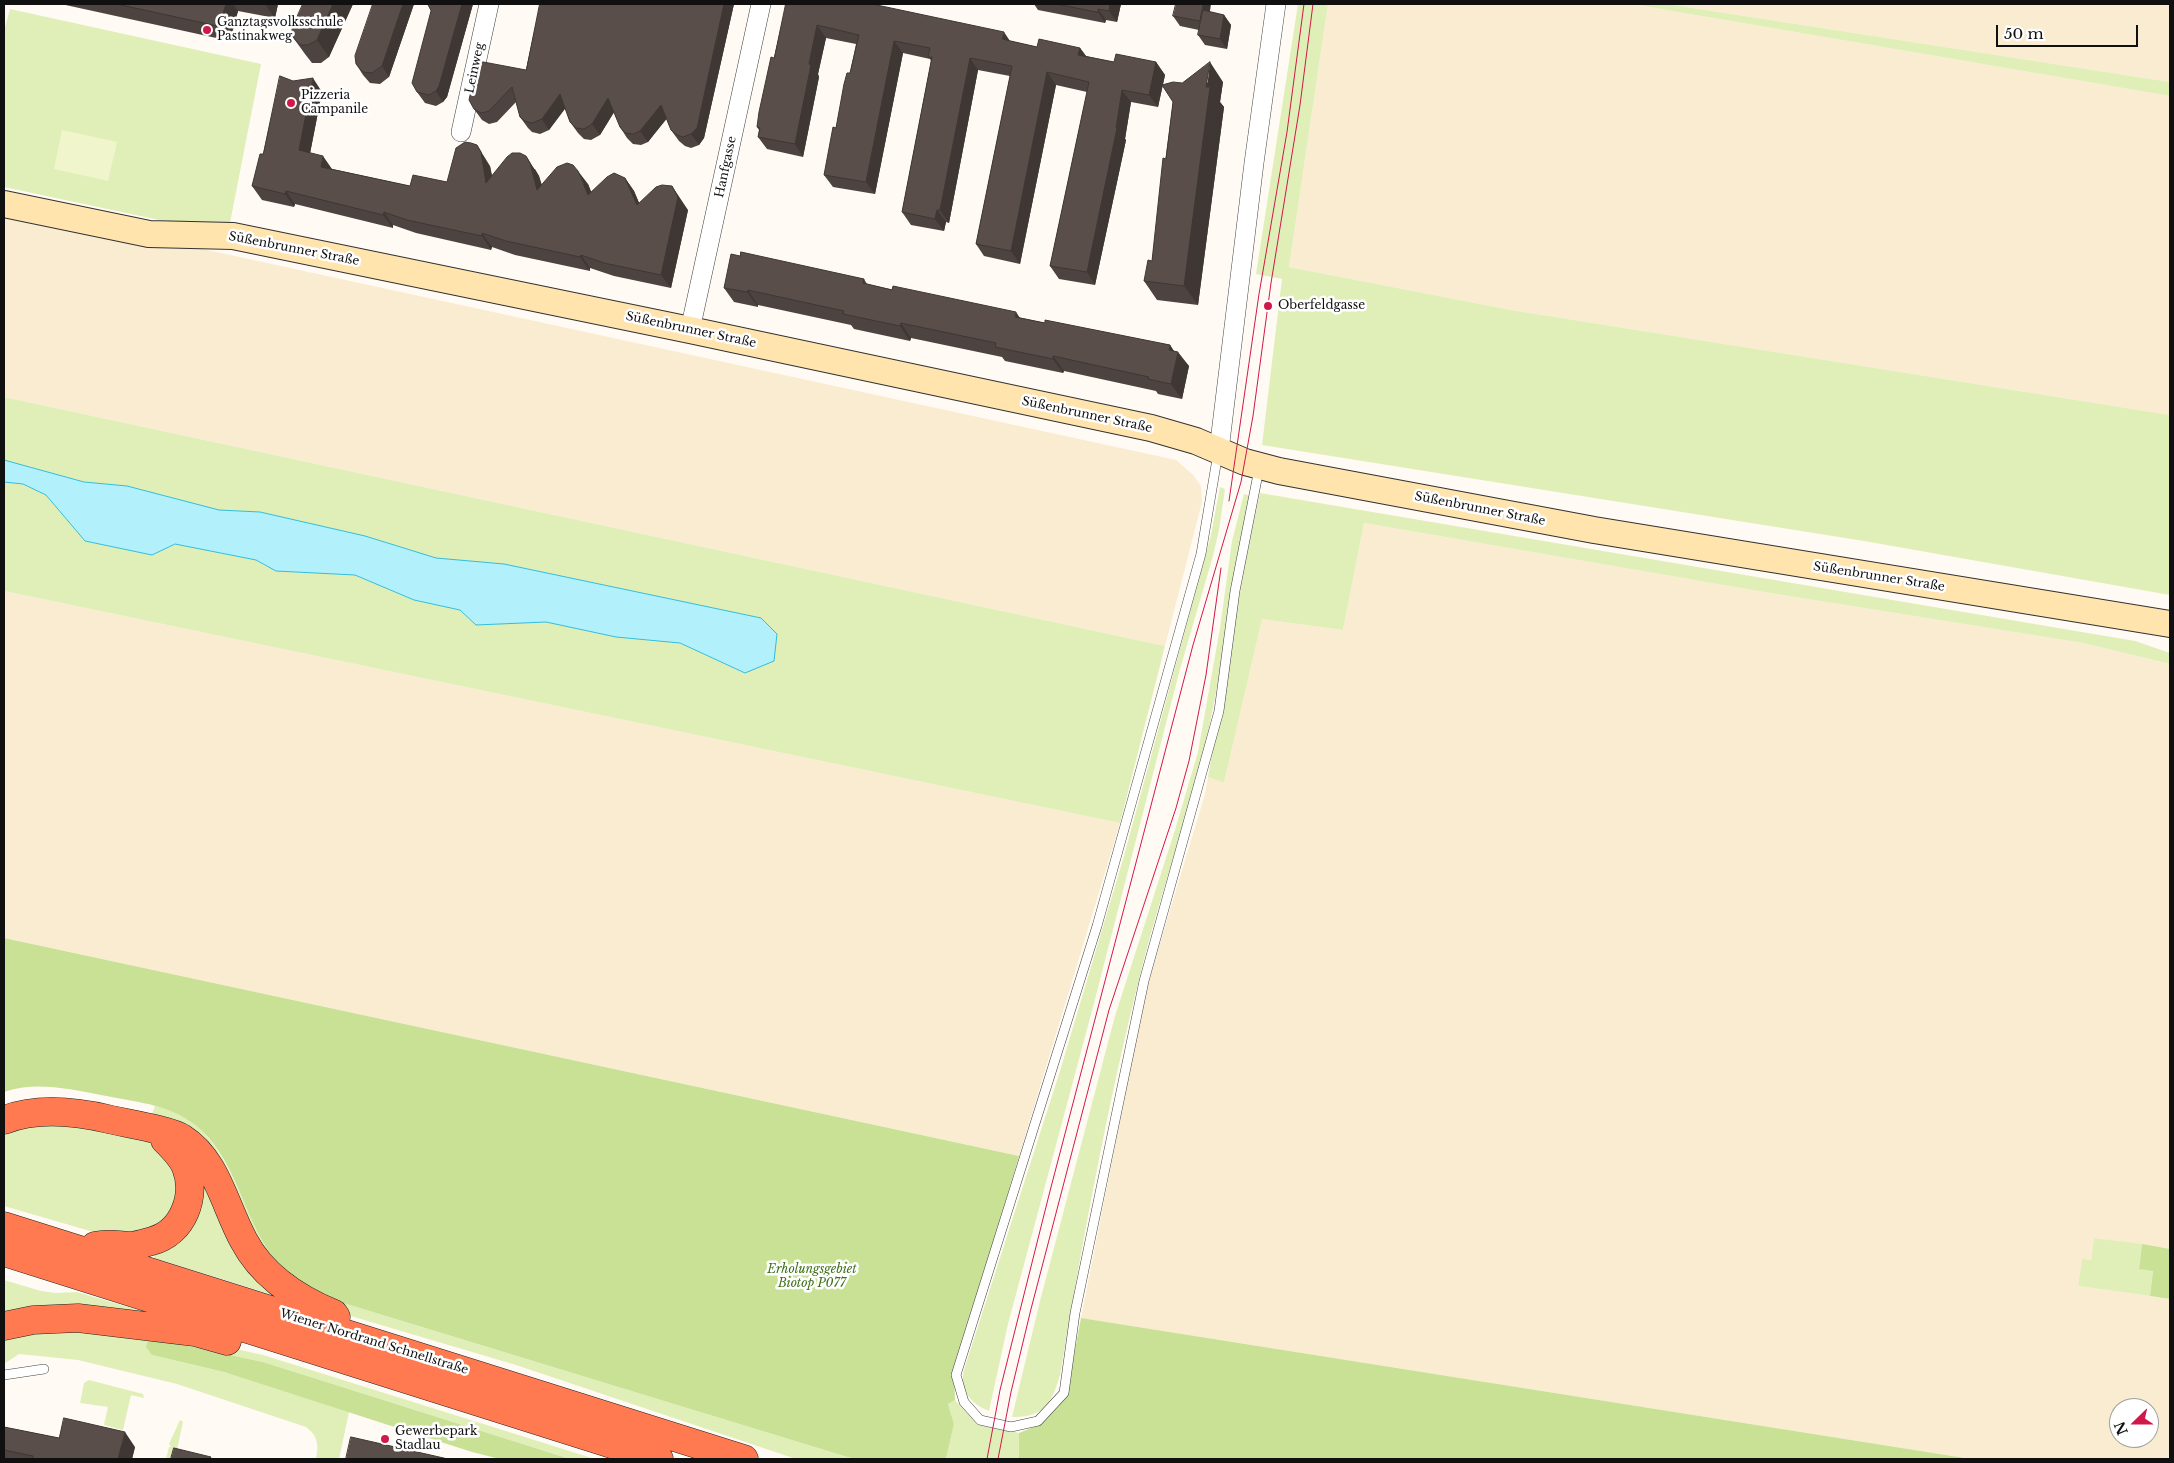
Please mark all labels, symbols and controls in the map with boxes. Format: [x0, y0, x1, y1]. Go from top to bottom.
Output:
scale bar [1999, 15, 2142, 47]
place label: Ganztagsvolksschule Pastinakweg [217, 16, 343, 44]
marker: Ganztagsvolksschule Pastinakweg [201, 24, 213, 36]
text: 50 m [2004, 24, 2044, 43]
street label: Leinweg [463, 41, 487, 95]
place label: Pizzeria Campanile [301, 89, 368, 117]
marker: Pizzeria Campanile [285, 97, 297, 109]
street label: Hanfgasse [712, 135, 740, 199]
street label: Süßenbrunner Straße [227, 229, 361, 269]
place label: Oberfeldgasse [1278, 299, 1365, 313]
marker: Oberfeldgasse [1262, 300, 1274, 312]
street label: Süßenbrunner Straße [624, 309, 758, 351]
street label: Süßenbrunner Straße [1020, 394, 1154, 436]
street label: Süßenbrunner Straße [1413, 489, 1547, 529]
street label: Süßenbrunner Straße [1812, 559, 1946, 595]
park label: Erholungsgebiet Biotop P077 [767, 1263, 857, 1291]
street label: Wiener Nordrand Schnellstraße [278, 1306, 470, 1378]
north arrow [2109, 1398, 2159, 1448]
text: N [2110, 1419, 2132, 1438]
place label: Gewerbepark Stadlau [395, 1425, 477, 1453]
marker: Gewerbepark Stadlau [379, 1433, 391, 1445]

